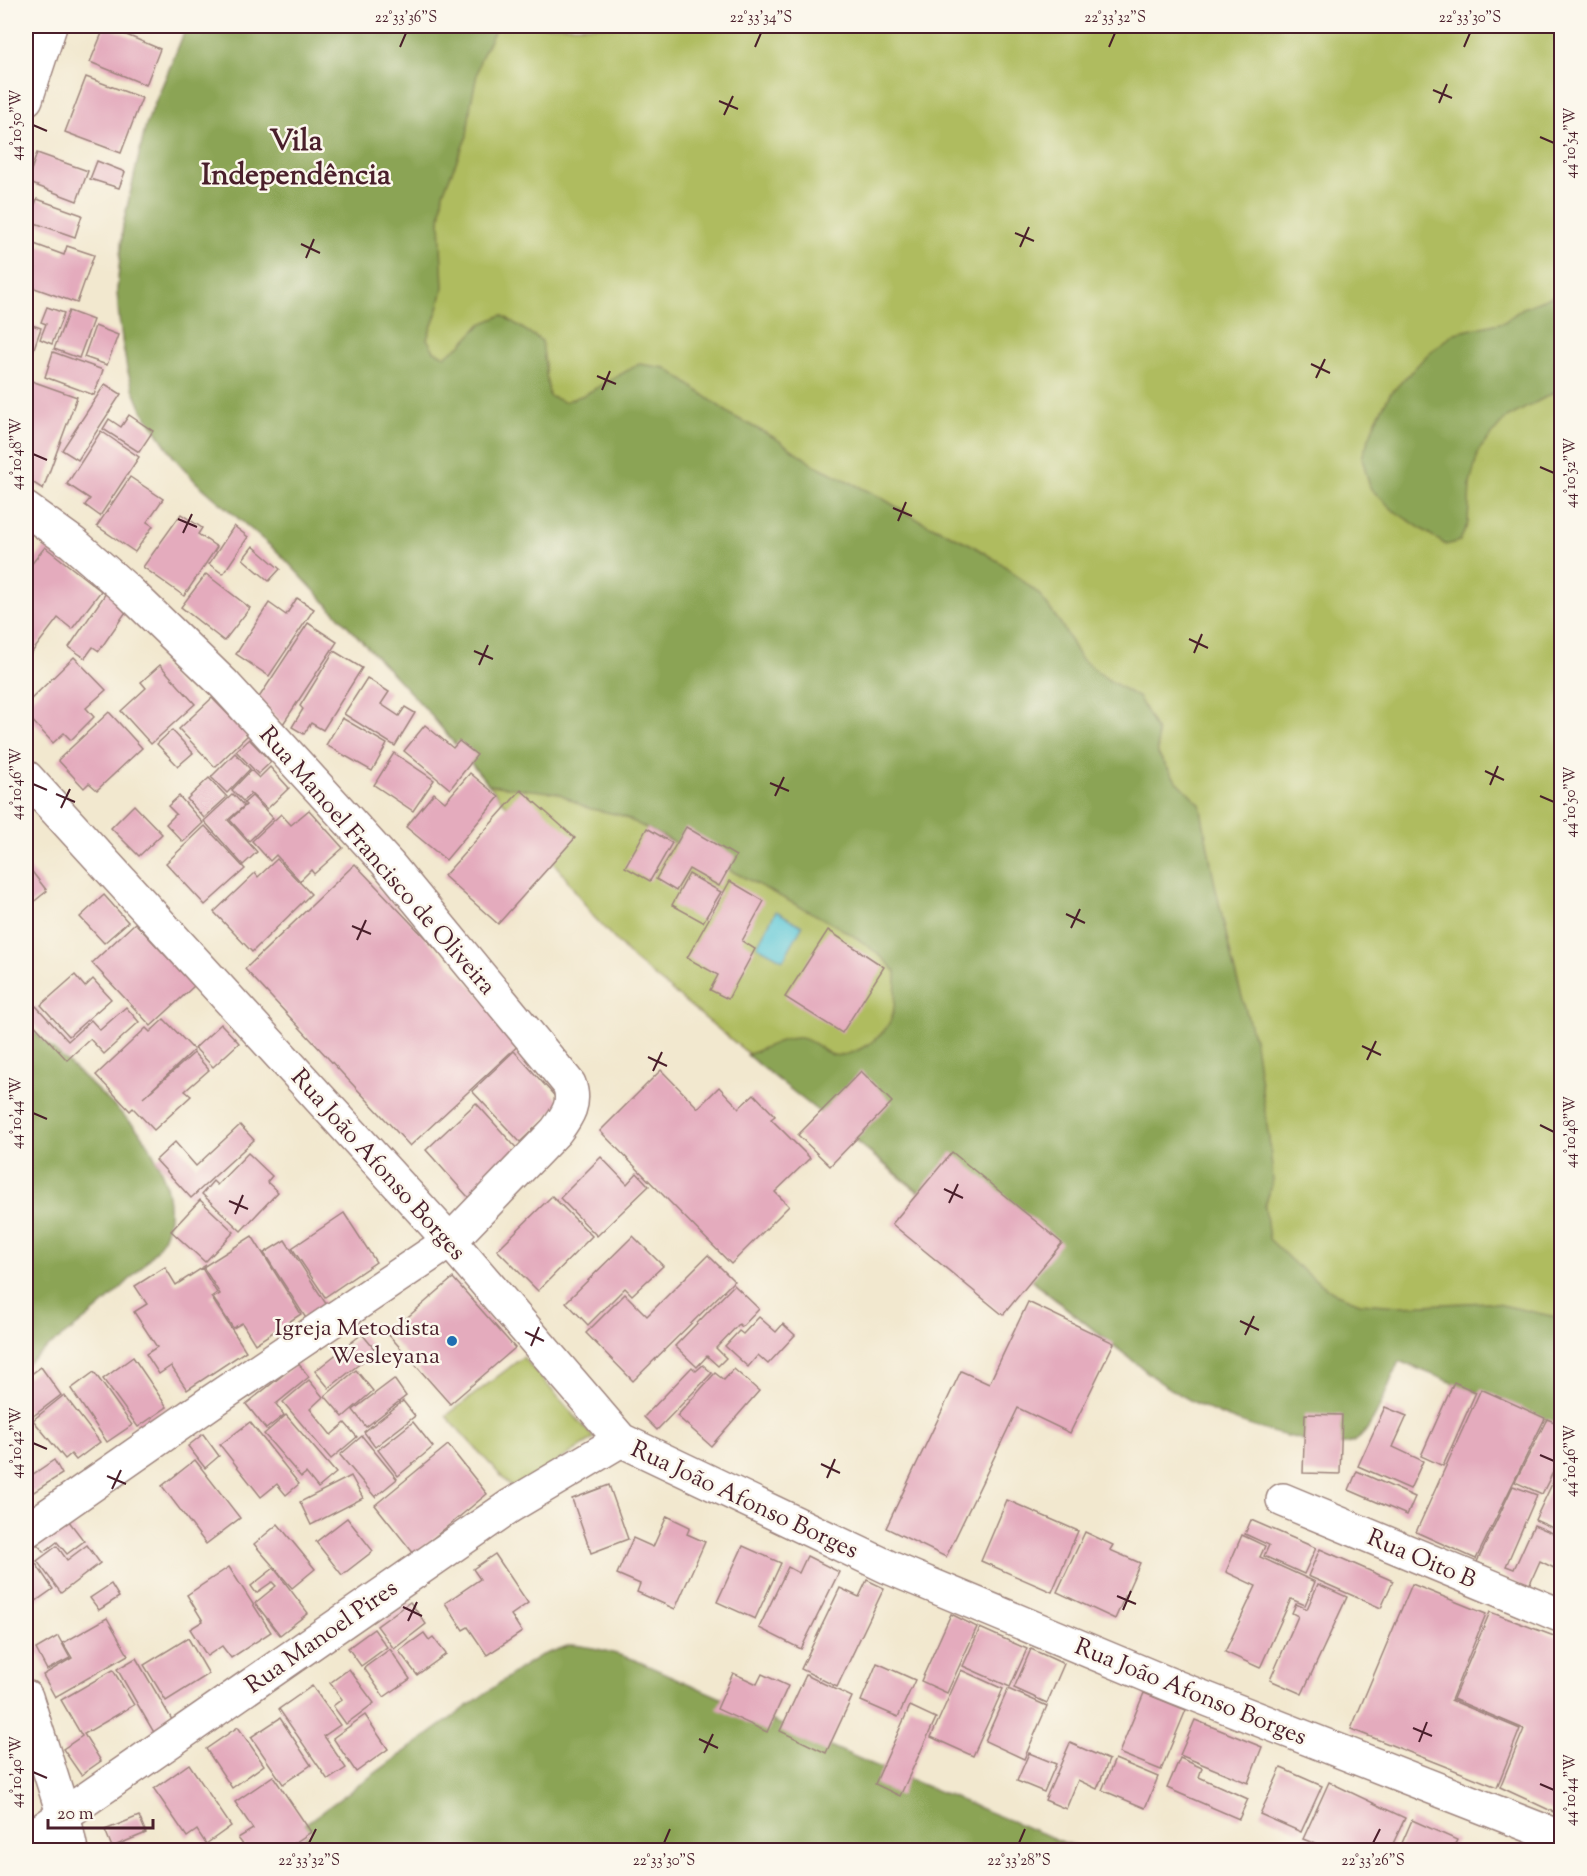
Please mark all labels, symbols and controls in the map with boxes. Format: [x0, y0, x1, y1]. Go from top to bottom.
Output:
text: 22°33'36"S [375, 8, 437, 29]
text: 22°33'34"S [730, 8, 792, 29]
text: 22°33'32"S [1084, 8, 1146, 29]
text: 22°33'30"S [1439, 8, 1501, 29]
text: 44°10'50"W [7, 89, 28, 161]
text: 44°10'54"W [1561, 107, 1582, 178]
district label: Vila Independência [201, 121, 391, 198]
text: 44°10'48"W [7, 418, 28, 490]
text: 44°10'52"W [1561, 438, 1582, 508]
street label: Rua Manoel Francisco de Oliveira [250, 720, 503, 1003]
text: 44°10'46"W [7, 748, 28, 820]
text: 44°10'50"W [1561, 766, 1582, 838]
street label: Rua João Afonso Borges [282, 1062, 473, 1269]
text: 44°10'44"W [7, 1077, 28, 1149]
text: 44°10'48"W [1561, 1096, 1582, 1168]
place label: Igreja Metodista Wesleyana [274, 1312, 440, 1374]
marker: Igreja Metodista Wesleyana [445, 1334, 459, 1348]
text: 44°10'42"W [7, 1407, 28, 1479]
text: 44°10'46"W [1561, 1425, 1582, 1497]
street label: Rua João Afonso Borges [625, 1433, 863, 1568]
street label: Rua Oito B [1362, 1522, 1481, 1598]
street label: Rua Manoel Pires [239, 1572, 405, 1703]
street label: Rua João Afonso Borges [1069, 1631, 1311, 1755]
text: 44°10'40"W [7, 1736, 28, 1808]
text: 44°10'44"W [1561, 1754, 1582, 1826]
scale bar [48, 1792, 153, 1830]
text: 20 m [57, 1802, 94, 1828]
text: 22°33'32"S [278, 1851, 340, 1872]
text: 22°33'30"S [633, 1851, 695, 1872]
text: 22°33'28"S [987, 1851, 1051, 1872]
text: 22°33'26"S [1341, 1851, 1405, 1872]

